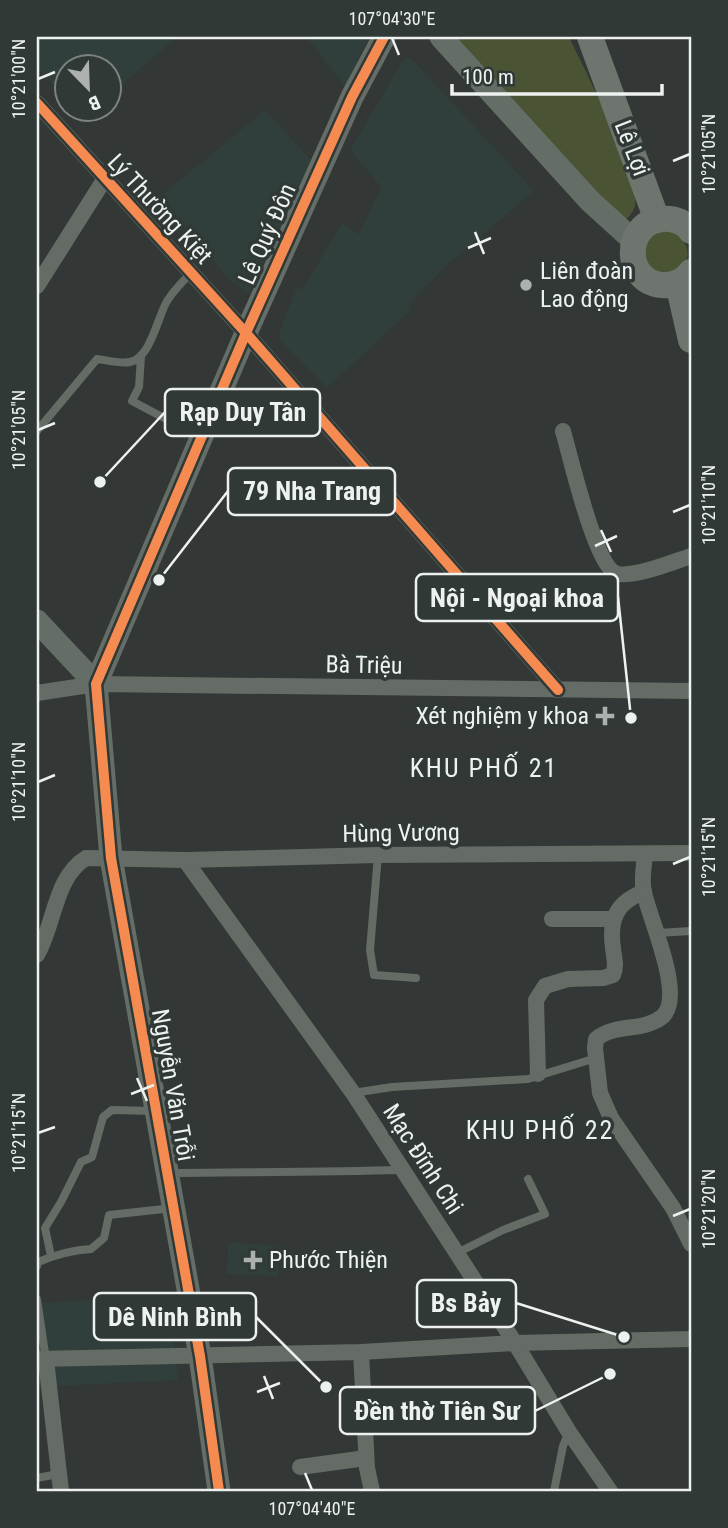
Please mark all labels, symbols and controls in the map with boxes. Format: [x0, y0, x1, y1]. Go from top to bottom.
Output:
text: 107°04'30"E [349, 8, 435, 29]
text: 10°21'00"N [8, 39, 29, 119]
north arrow [52, 52, 122, 122]
scale bar [452, 52, 662, 96]
text: 100 m [462, 65, 514, 89]
text: B [85, 91, 104, 116]
text: 10°21'05"N [698, 114, 719, 194]
street label: Lê Lợi [609, 116, 655, 180]
street label: Lý Thường Kiệt [102, 148, 218, 270]
street label: Lê Quý Đôn [232, 179, 302, 289]
place label: Liên đoàn Lao động [540, 257, 633, 313]
marker: Liên đoàn Lao động [518, 277, 534, 293]
callout: Rạp Duy Tân [165, 389, 320, 436]
text: 10°21'05"N [8, 390, 29, 470]
text: Rạp Duy Tân [180, 397, 306, 427]
text: 10°21'10"N [698, 465, 719, 545]
callout: 79 Nha Trang [228, 468, 395, 515]
text: 79 Nha Trang [243, 476, 381, 506]
callout: Nội - Ngoại khoa [416, 574, 618, 621]
text: Nội - Ngoại khoa [430, 583, 604, 613]
street label: Bà Triệu [325, 650, 403, 680]
place label: Xét nghiệm y khoa [415, 702, 589, 730]
marker: Xét nghiệm y khoa [595, 706, 615, 726]
text: 10°21'10"N [8, 742, 29, 822]
district label: KHU PHỐ 21 [410, 751, 558, 783]
text: 10°21'15"N [698, 817, 719, 897]
street label: Hùng Vương [342, 818, 460, 848]
street label: Nguyễn Văn Trỗi [146, 1007, 200, 1163]
text: 10°21'15"N [8, 1093, 29, 1173]
street label: Mạc Đĩnh Chi [377, 1099, 469, 1219]
district label: KHU PHỐ 22 [466, 1113, 614, 1145]
text: 10°21'20"N [698, 1169, 719, 1249]
place label: Phước Thiện [269, 1246, 388, 1274]
marker: Phước Thiện [243, 1250, 263, 1270]
callout: Bs Bảy [417, 1280, 516, 1327]
text: Bs Bảy [431, 1288, 502, 1318]
callout: Dê Ninh Bình [94, 1293, 256, 1340]
text: Dê Ninh Bình [108, 1302, 242, 1332]
callout: Đền thờ Tiên Sư [340, 1387, 535, 1434]
text: Đền thờ Tiên Sư [354, 1396, 521, 1426]
text: 107°04'40"E [269, 1498, 355, 1519]

